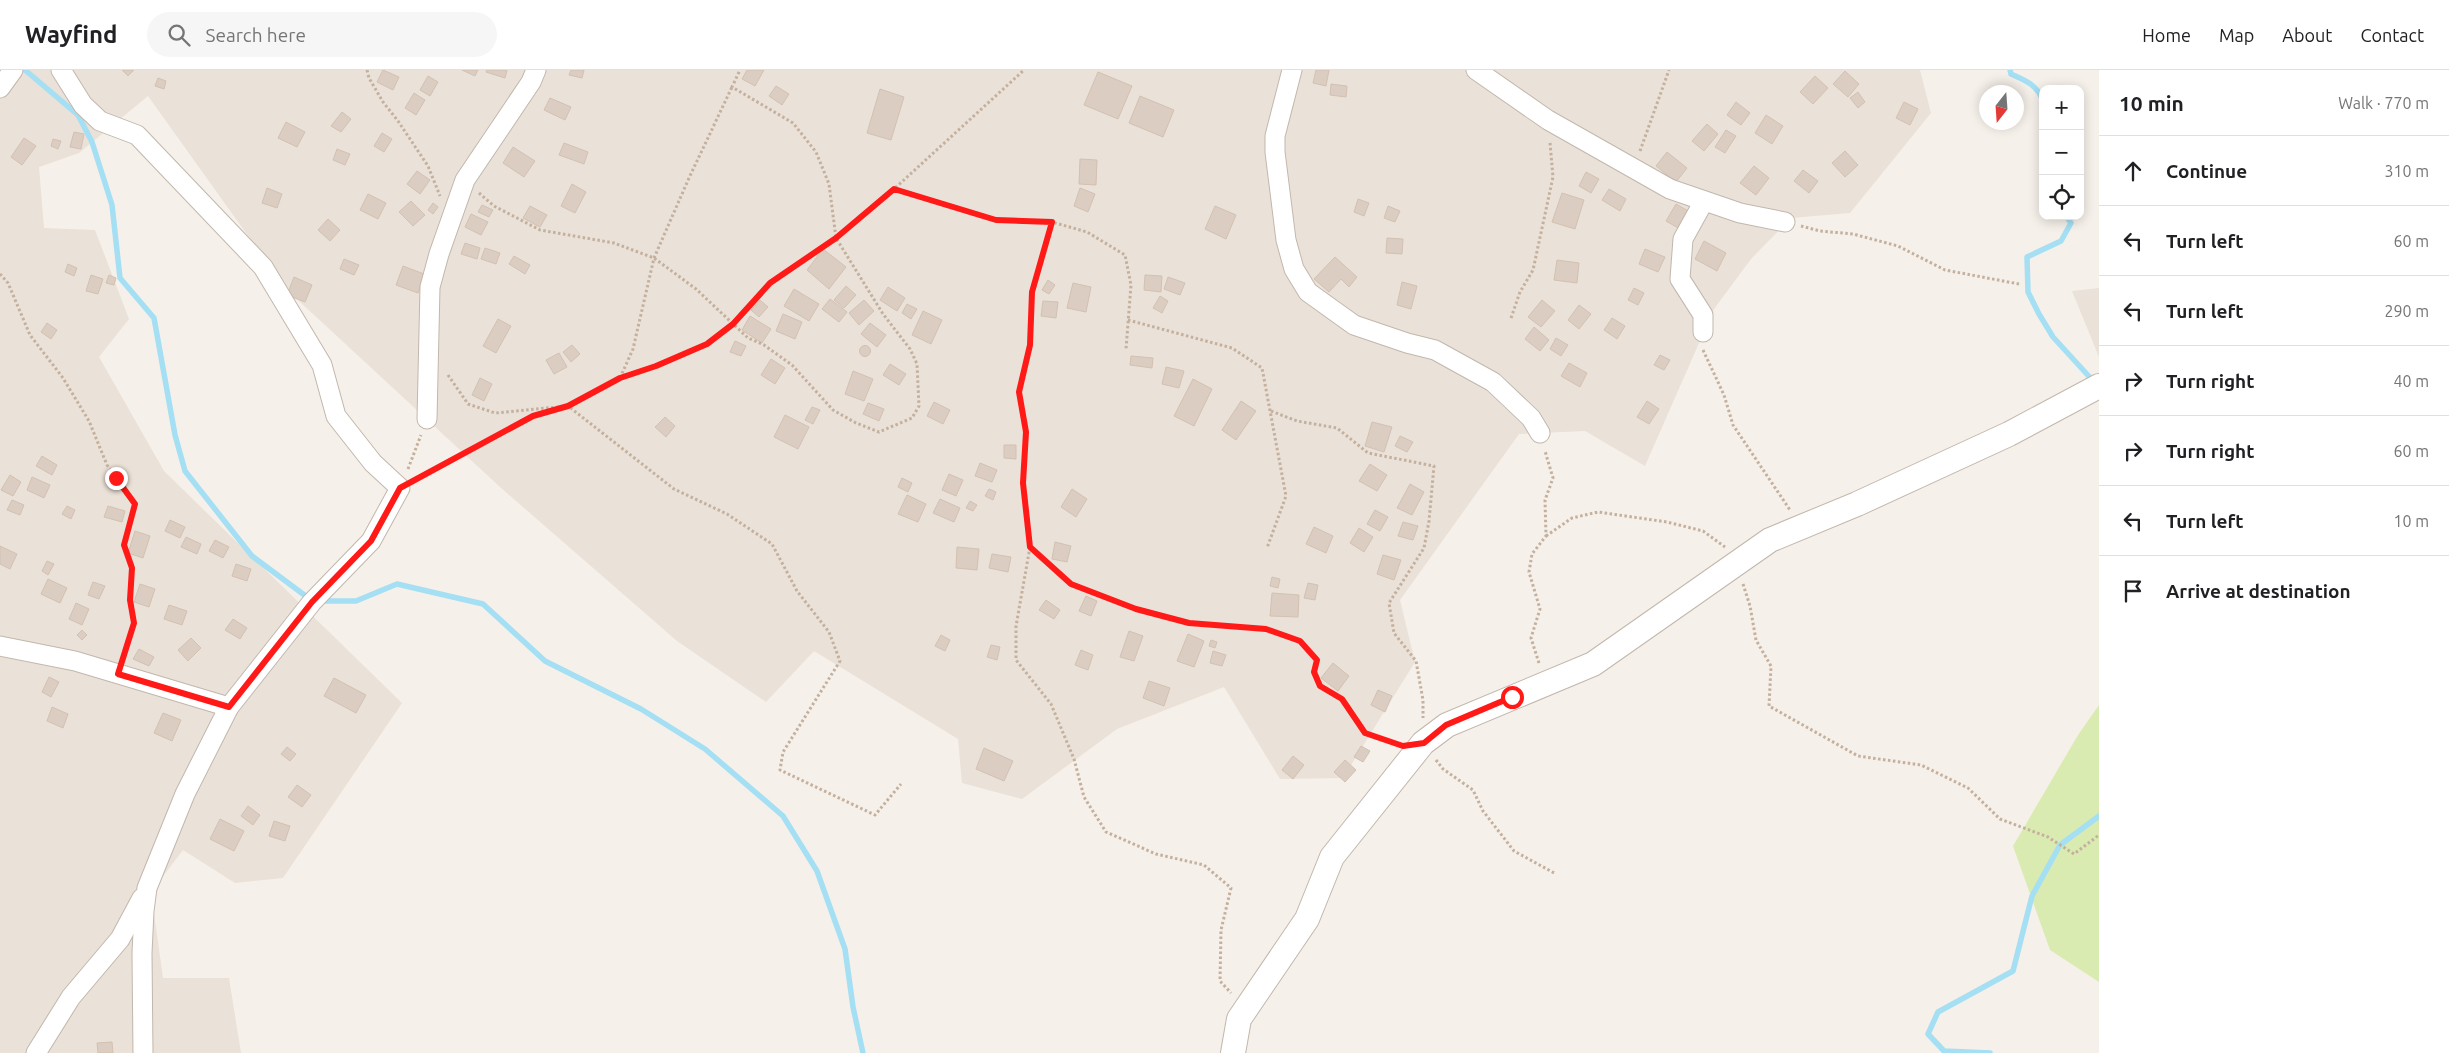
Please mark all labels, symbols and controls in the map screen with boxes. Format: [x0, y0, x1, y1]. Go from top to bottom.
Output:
search box [147, 12, 497, 57]
text: Wayfind [25, 21, 117, 48]
icon: search [165, 21, 193, 49]
text: Search here [205, 24, 306, 46]
text: Home [2142, 25, 2191, 45]
text: Map [2219, 25, 2254, 45]
text: About [2282, 25, 2332, 45]
text: Contact [2360, 25, 2424, 45]
north arrow [1979, 85, 2024, 130]
map controls [2039, 85, 2084, 220]
button: + [2039, 85, 2084, 130]
text: 10 min [2119, 91, 2184, 115]
text: Walk · 770 m [2338, 94, 2429, 112]
button: − [2039, 130, 2084, 175]
icon: ahead [2119, 157, 2147, 185]
text: Continue [2166, 160, 2247, 182]
text: 310 m [2384, 162, 2429, 180]
button: locate [2039, 175, 2084, 220]
icon: left [2119, 227, 2147, 255]
text: Turn left [2166, 230, 2244, 252]
text: 60 m [2393, 232, 2429, 250]
icon: left [2119, 297, 2147, 325]
text: Turn left [2166, 300, 2244, 322]
text: 290 m [2384, 302, 2429, 320]
icon: right [2119, 367, 2147, 395]
text: Turn right [2166, 370, 2254, 392]
text: 40 m [2393, 372, 2429, 390]
icon: right [2119, 437, 2147, 465]
text: Turn right [2166, 440, 2254, 462]
text: 60 m [2393, 442, 2429, 460]
route end [105, 467, 128, 490]
icon: left [2119, 507, 2147, 535]
text: Turn left [2166, 510, 2244, 532]
text: 10 m [2393, 512, 2429, 530]
icon: arrive [2119, 577, 2147, 605]
text: Arrive at destination [2166, 580, 2351, 602]
route start [1501, 686, 1524, 709]

